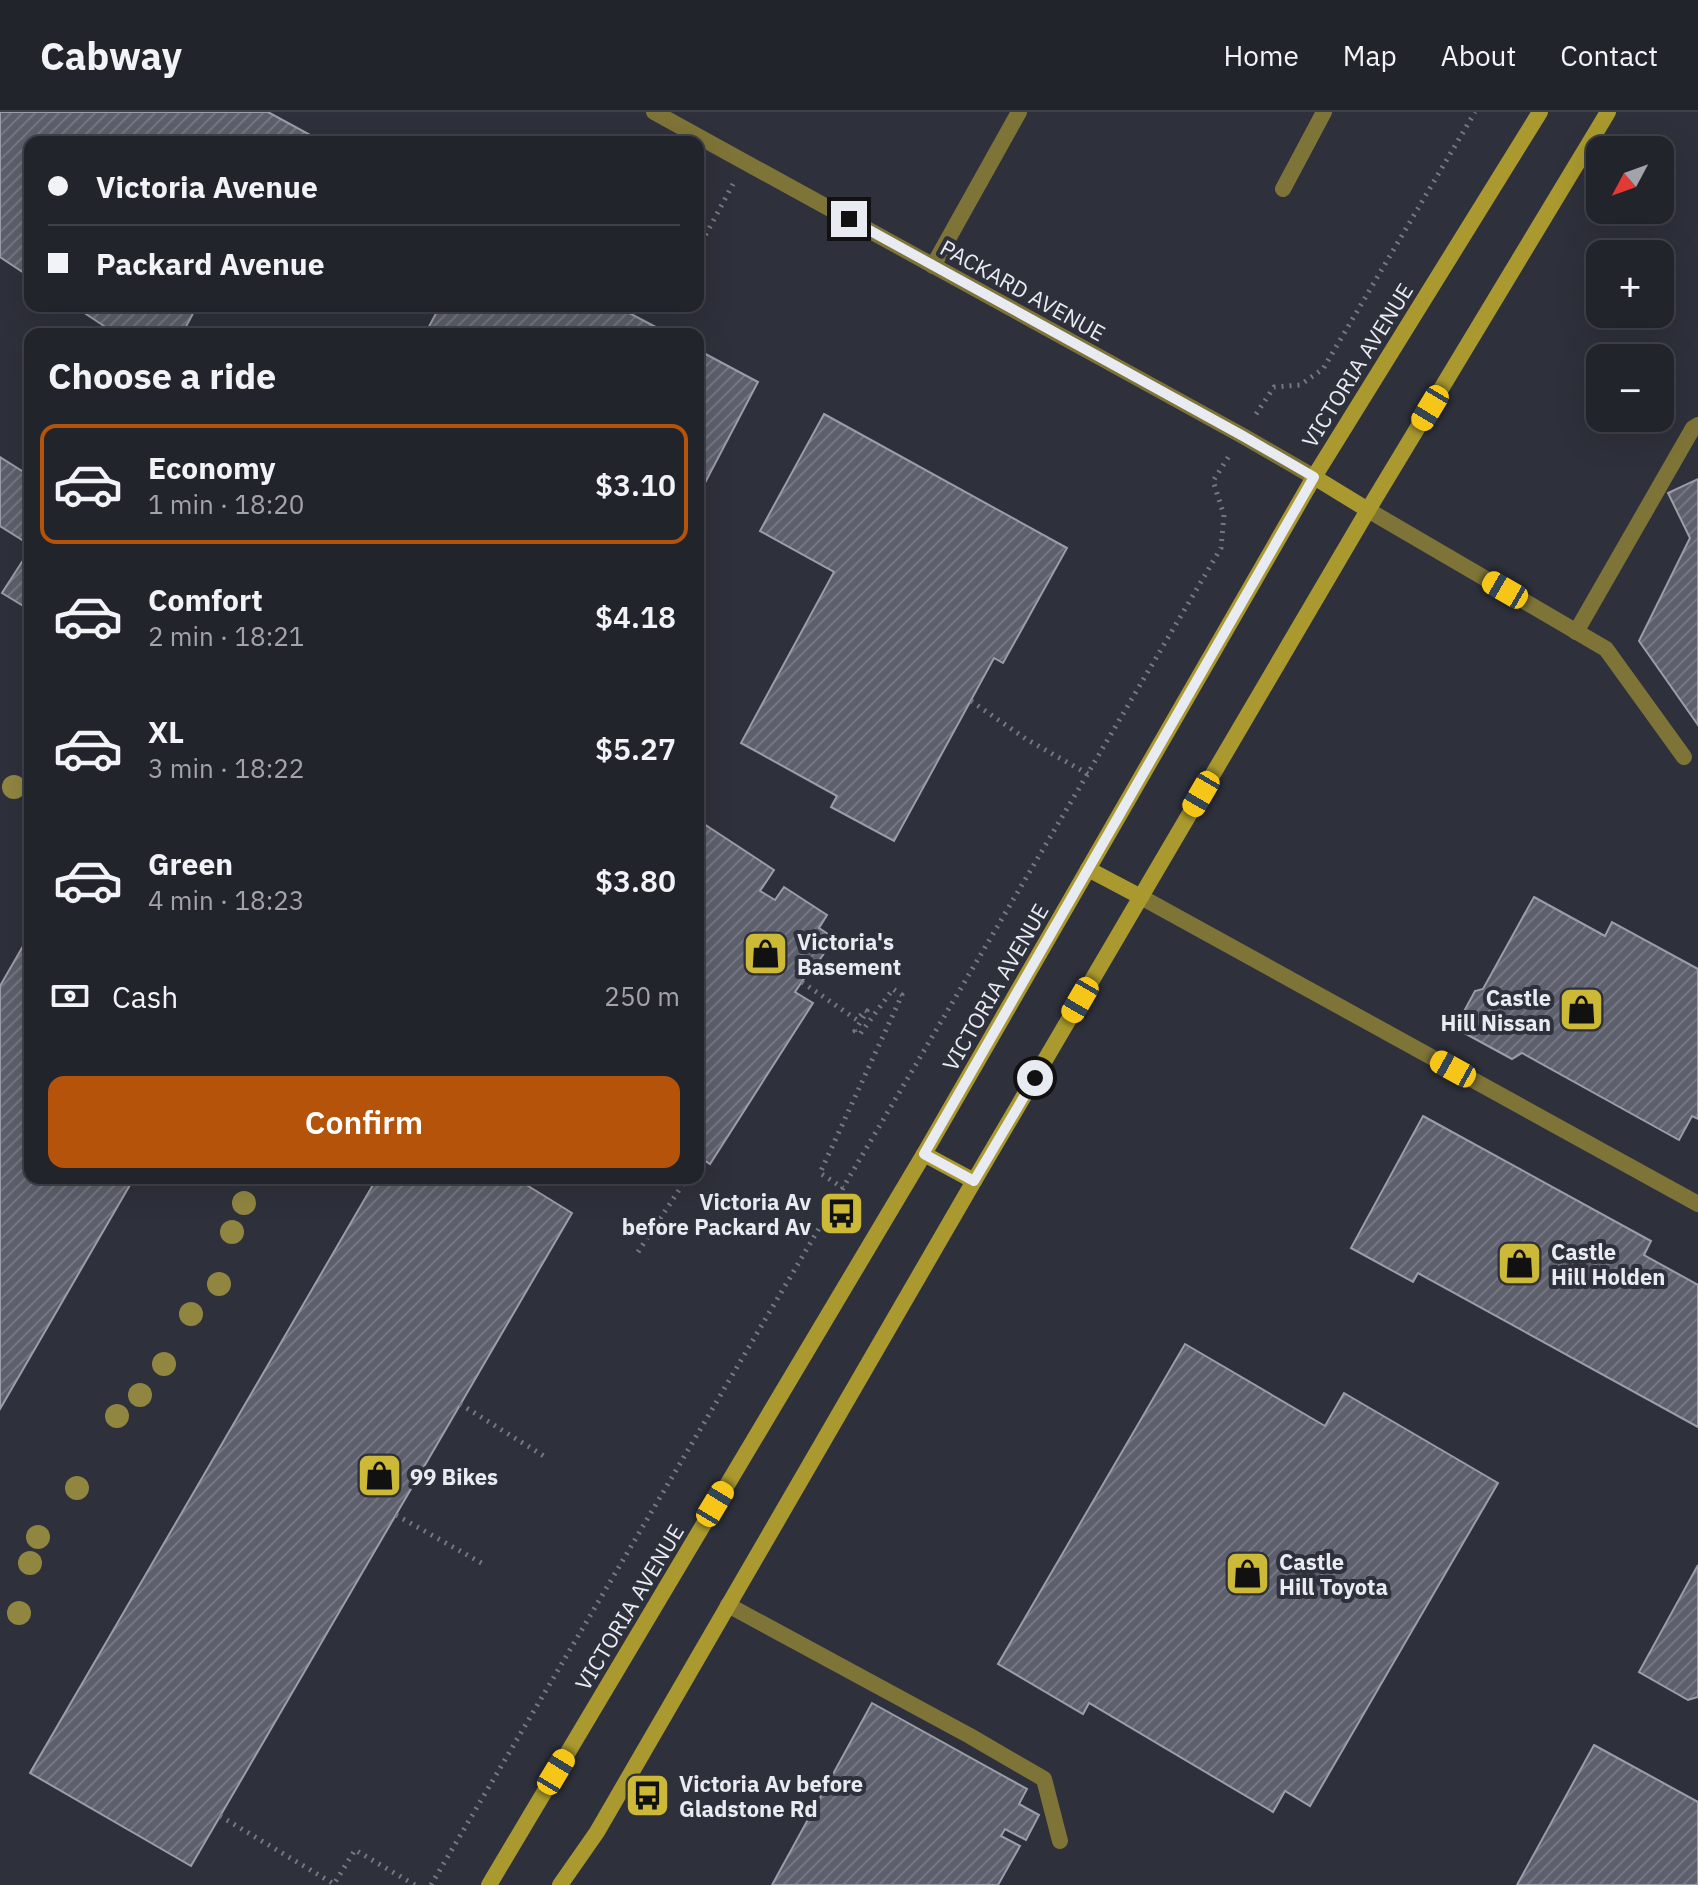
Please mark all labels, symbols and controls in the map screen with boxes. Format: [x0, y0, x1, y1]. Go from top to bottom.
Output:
text: Cabway [40, 31, 182, 80]
text: Home [1223, 37, 1299, 74]
text: Map [1343, 37, 1397, 74]
text: About [1441, 37, 1516, 74]
text: Contact [1560, 37, 1658, 74]
north arrow [1586, 136, 1674, 224]
map controls [1586, 136, 1674, 432]
text: Victoria Avenue [96, 167, 318, 206]
route end [831, 201, 867, 237]
street label: PACKARD AVENUE [935, 233, 1111, 347]
button: + [1586, 240, 1674, 328]
text: Packard Avenue [96, 244, 325, 283]
street label: VICTORIA AVENUE [1295, 277, 1419, 453]
button: − [1586, 344, 1674, 432]
text: Choose a ride [48, 352, 276, 399]
car [1407, 381, 1453, 435]
icon: car [52, 448, 124, 520]
text: Economy [148, 448, 276, 487]
text: $3.10 [595, 465, 676, 504]
text: 1 min · 18:20 [148, 487, 304, 521]
car [1478, 568, 1532, 612]
icon: car [52, 580, 124, 652]
text: Comfort [148, 580, 263, 619]
text: $4.18 [595, 597, 676, 636]
text: 2 min · 18:21 [148, 619, 304, 653]
icon: car [52, 712, 124, 784]
text: XL [148, 712, 184, 751]
text: $5.27 [595, 729, 676, 768]
text: 3 min · 18:22 [148, 751, 304, 785]
car [1179, 767, 1223, 821]
icon: car [52, 844, 124, 916]
text: Green [148, 844, 233, 883]
text: $3.80 [595, 861, 676, 900]
text: 4 min · 18:23 [148, 883, 304, 917]
street label: VICTORIA AVENUE [935, 898, 1055, 1076]
place label: Victoria's Basement [797, 927, 901, 981]
shop icon: Victoria's Basement [742, 930, 790, 978]
car [1058, 973, 1102, 1027]
icon: cash [48, 974, 92, 1018]
text: Cash [112, 977, 178, 1016]
text: 250 m [604, 979, 680, 1013]
place label: Castle Hill Nissan [1441, 983, 1551, 1037]
shop icon: Castle Hill Nissan [1558, 986, 1606, 1034]
car [1426, 1047, 1480, 1091]
route start [1017, 1060, 1053, 1096]
button: Confirm [48, 1076, 680, 1168]
place label: Victoria Av before Packard Av [622, 1187, 811, 1241]
bus stop icon: Victoria Av before Packard Av [818, 1190, 866, 1238]
place label: Castle Hill Holden [1551, 1237, 1665, 1291]
shop icon: Castle Hill Holden [1496, 1240, 1544, 1288]
shop icon: 99 Bikes [355, 1452, 403, 1500]
place label: 99 Bikes [410, 1462, 498, 1491]
car [692, 1477, 738, 1531]
street label: VICTORIA AVENUE [568, 1519, 690, 1695]
place label: Castle Hill Toyota [1279, 1547, 1388, 1601]
shop icon: Castle Hill Toyota [1224, 1550, 1272, 1598]
car [533, 1745, 579, 1799]
place label: Victoria Av before Gladstone Rd [679, 1769, 863, 1823]
bus stop icon: Victoria Av before Gladstone Rd [624, 1772, 672, 1820]

